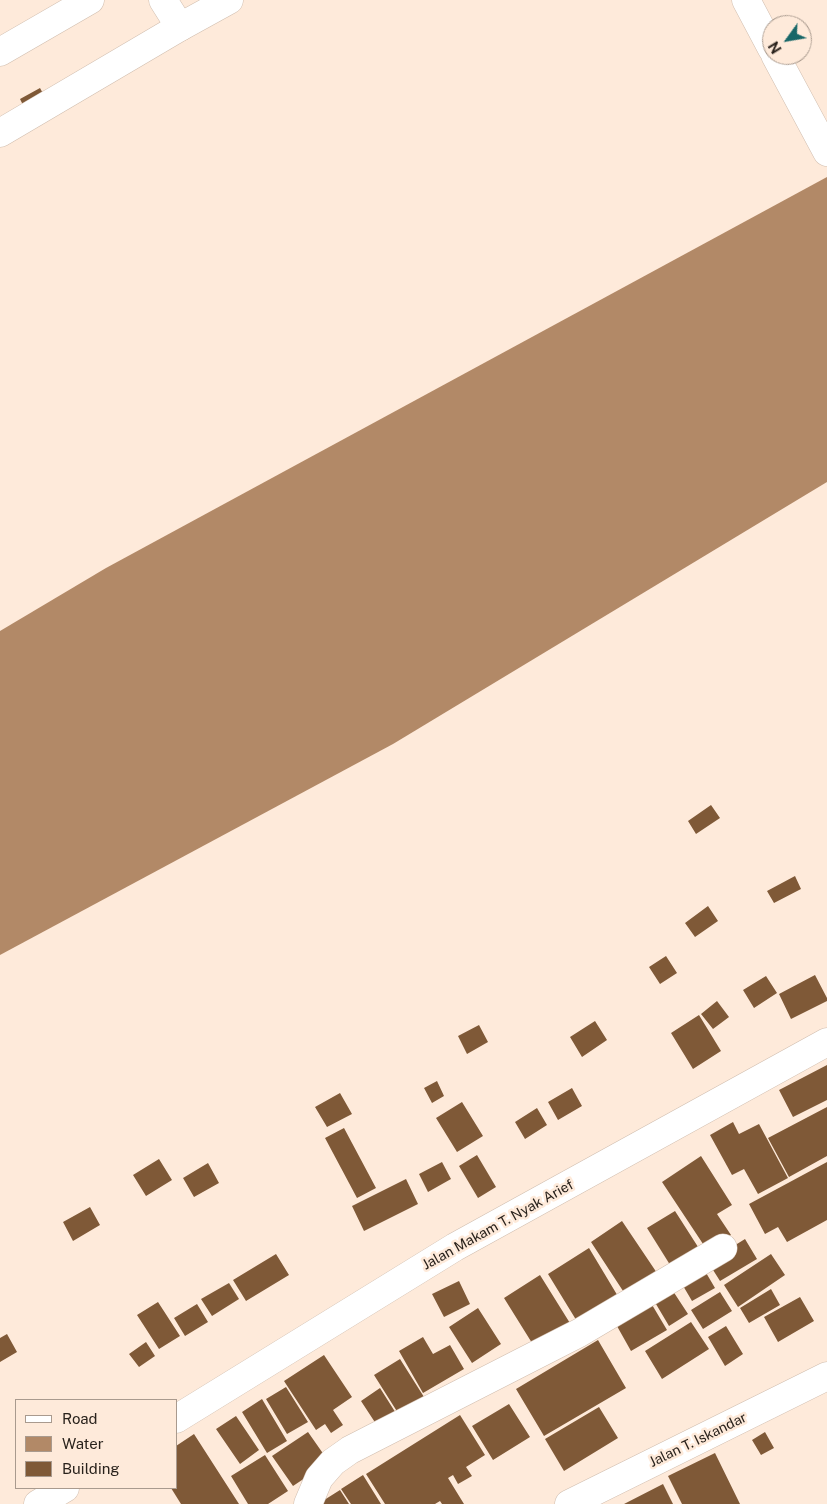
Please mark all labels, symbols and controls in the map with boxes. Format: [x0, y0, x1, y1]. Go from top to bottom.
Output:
north arrow [762, 15, 812, 65]
text: N [765, 39, 785, 56]
street label: Jalan Makam T. Nyak Arief [419, 1176, 577, 1274]
legend [15, 1399, 178, 1489]
street label: Jalan T. Iskandar [646, 1409, 750, 1471]
text: Road [62, 1410, 98, 1427]
text: Water [62, 1435, 104, 1452]
text: Building [62, 1460, 120, 1477]

